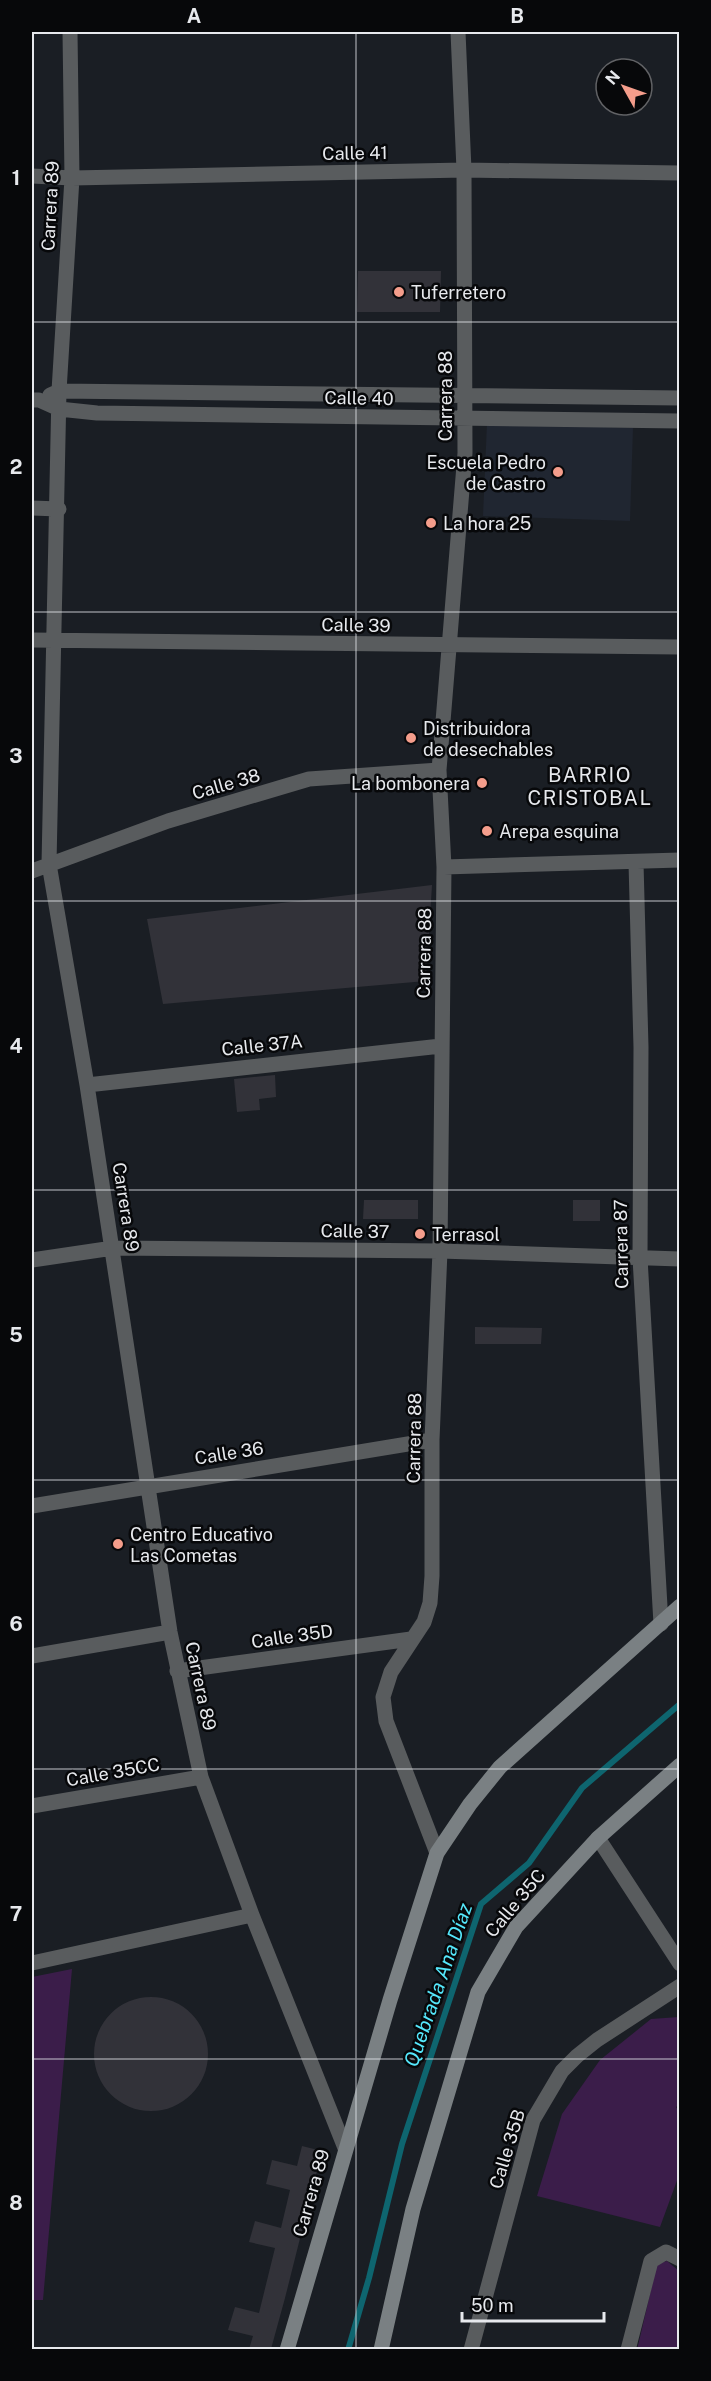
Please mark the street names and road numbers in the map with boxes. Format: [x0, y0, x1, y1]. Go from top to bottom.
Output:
street label: Calle 41 [322, 142, 388, 164]
street label: Carrera 89 [37, 160, 63, 252]
street label: Carrera 88 [435, 351, 456, 441]
street label: Calle 40 [324, 387, 394, 409]
street label: Calle 39 [321, 614, 391, 636]
street label: Calle 38 [190, 764, 262, 804]
street label: Carrera 88 [413, 908, 435, 998]
street label: Calle 37A [220, 1030, 304, 1060]
street label: Carrera 89 [109, 1161, 143, 1253]
street label: Carrera 87 [610, 1199, 632, 1289]
street label: Calle 37 [320, 1220, 390, 1242]
street label: Carrera 88 [403, 1393, 425, 1483]
street label: Calle 36 [193, 1437, 265, 1469]
street label: Calle 35D [250, 1620, 334, 1652]
street label: Carrera 89 [181, 1640, 221, 1732]
street label: Calle 35CC [65, 1753, 161, 1791]
street label: Calle 35C [481, 1865, 549, 1941]
street label: Calle 35B [485, 2107, 529, 2191]
street label: Carrera 89 [288, 2147, 334, 2239]

